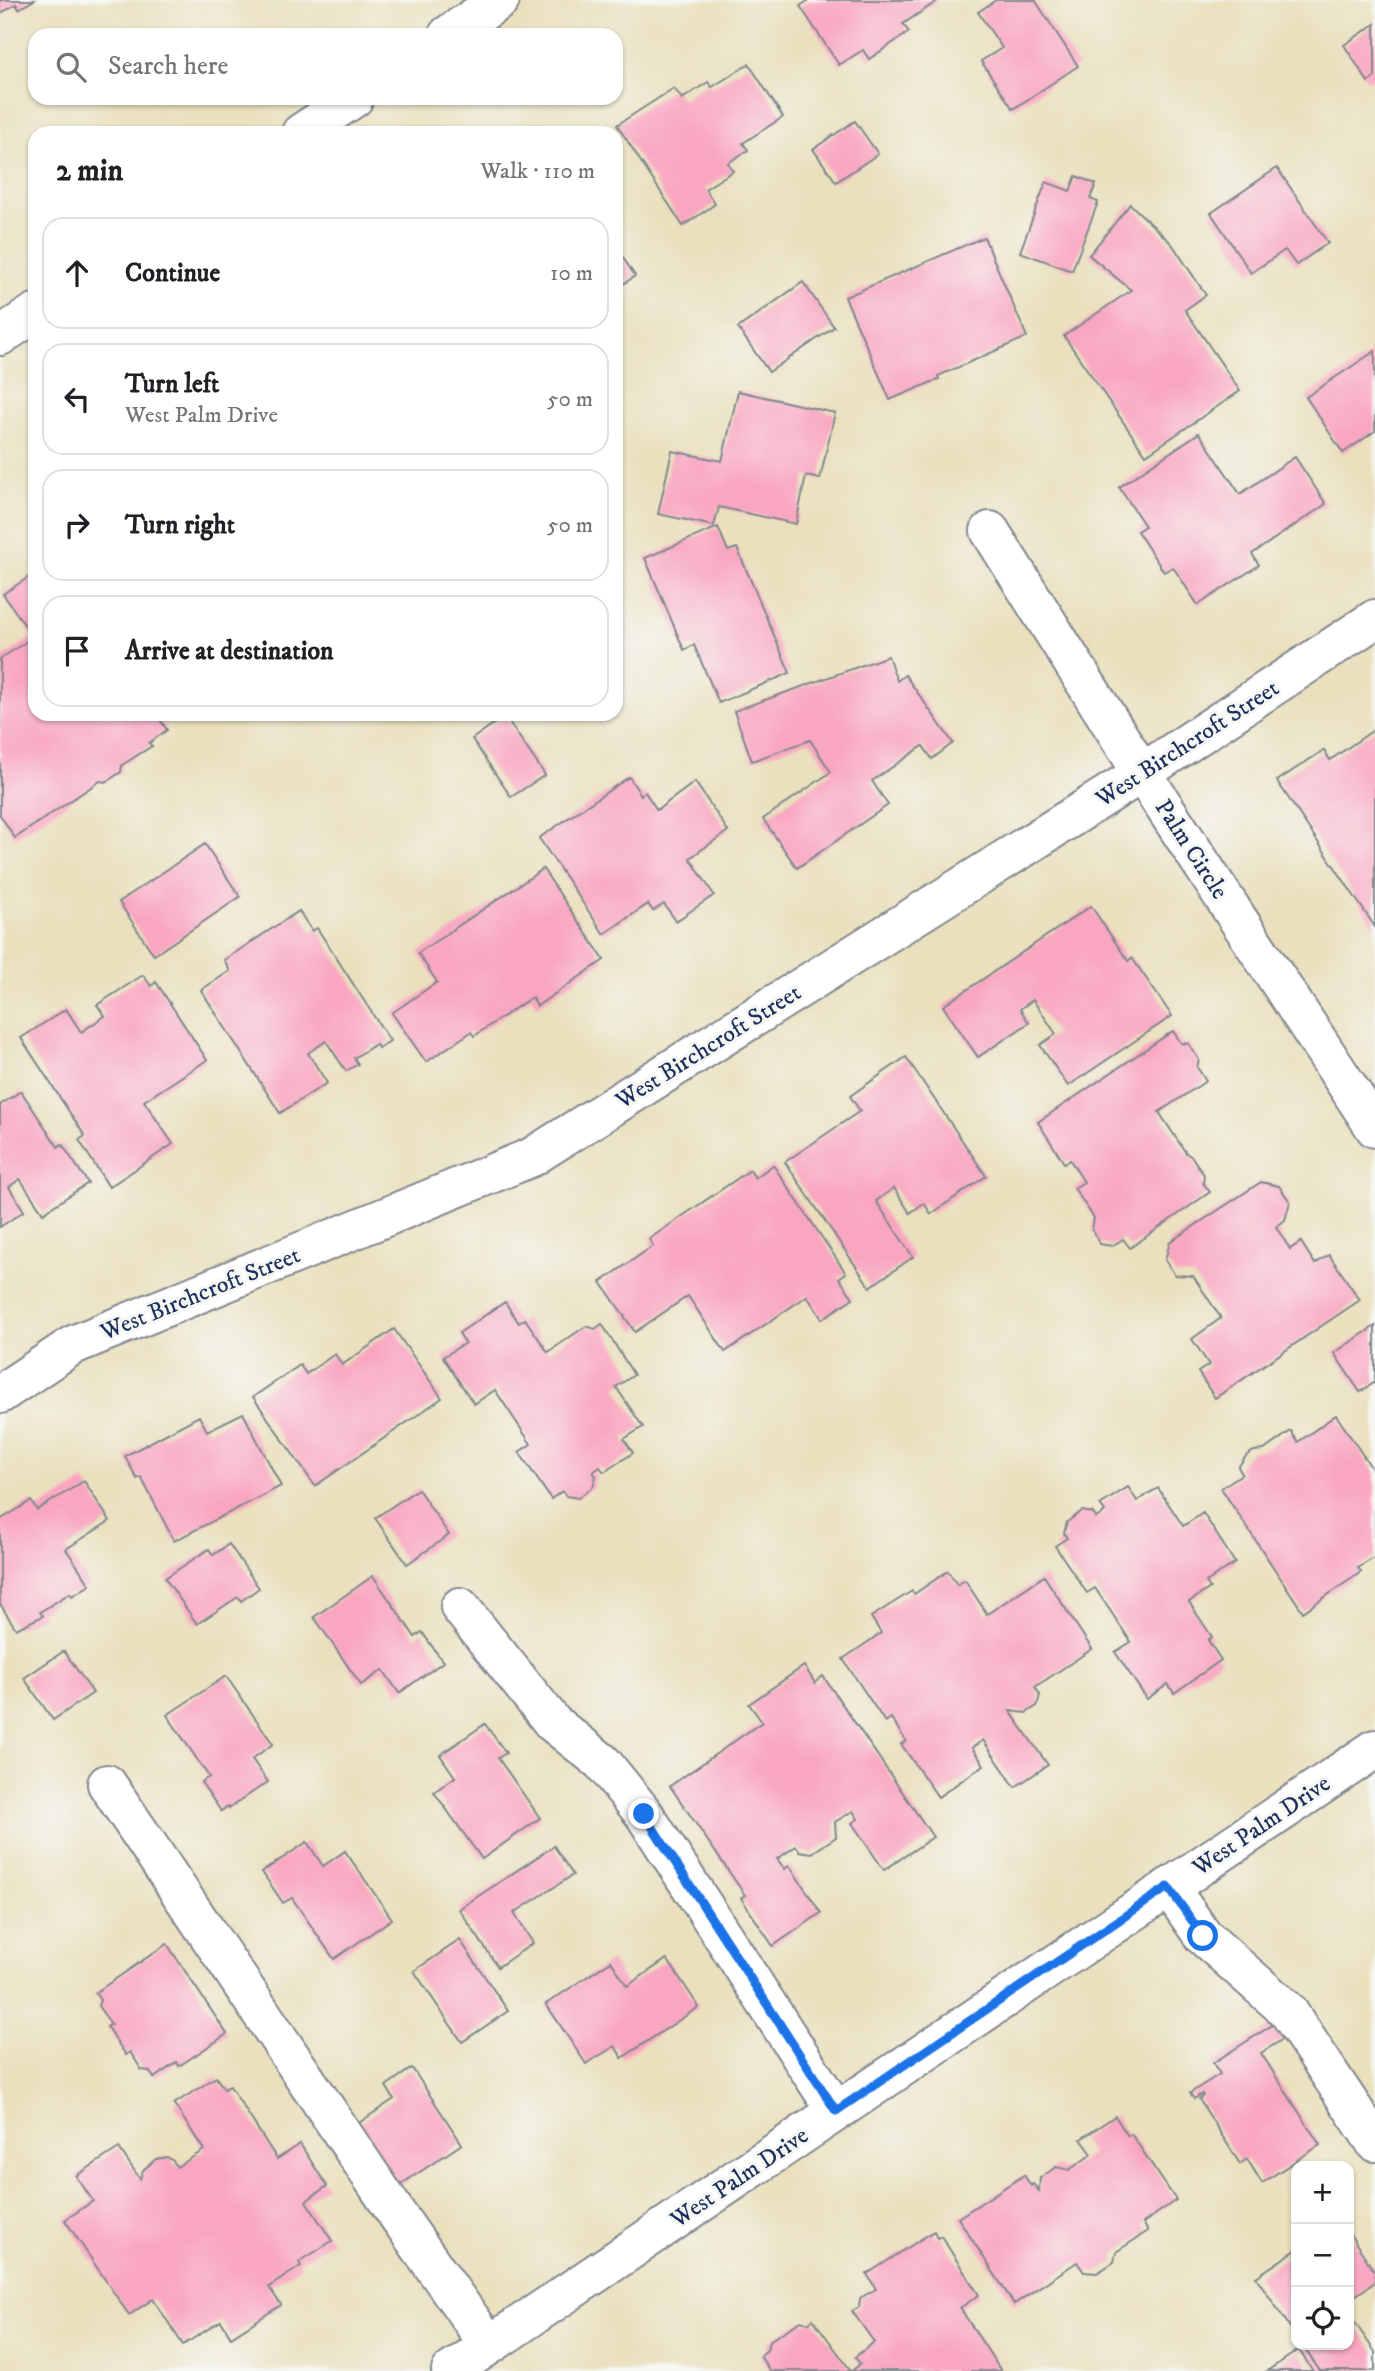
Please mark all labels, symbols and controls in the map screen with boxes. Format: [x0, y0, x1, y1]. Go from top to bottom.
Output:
search box [28, 28, 623, 105]
icon: search [52, 48, 90, 86]
text: Search here [108, 50, 228, 83]
text: 2 min [56, 153, 123, 190]
text: Walk · 110 m [480, 157, 595, 186]
icon: ahead [58, 254, 96, 292]
text: Continue [125, 257, 220, 290]
text: 10 m [550, 259, 593, 288]
text: Turn left [125, 368, 219, 401]
icon: left [58, 380, 96, 418]
text: 50 m [547, 385, 593, 414]
text: West Palm Drive [125, 401, 278, 430]
icon: right [58, 506, 96, 544]
text: Turn right [125, 509, 235, 542]
text: 50 m [547, 511, 593, 540]
icon: arrive [58, 632, 96, 670]
text: Arrive at destination [125, 635, 334, 668]
street label: West Birchcroft Street [1089, 673, 1285, 815]
street label: Palm Circle [1148, 794, 1234, 905]
street label: West Birchcroft Street [610, 978, 807, 1116]
street label: West Birchcroft Street [95, 1240, 305, 1348]
street label: West Palm Drive [1186, 1769, 1336, 1883]
route end [628, 1798, 659, 1829]
route start [1187, 1920, 1218, 1951]
street label: West Palm Drive [664, 2121, 814, 2235]
map controls [1291, 2161, 1354, 2350]
button: + [1291, 2161, 1354, 2224]
button: − [1291, 2224, 1354, 2287]
button: locate [1291, 2287, 1354, 2350]

